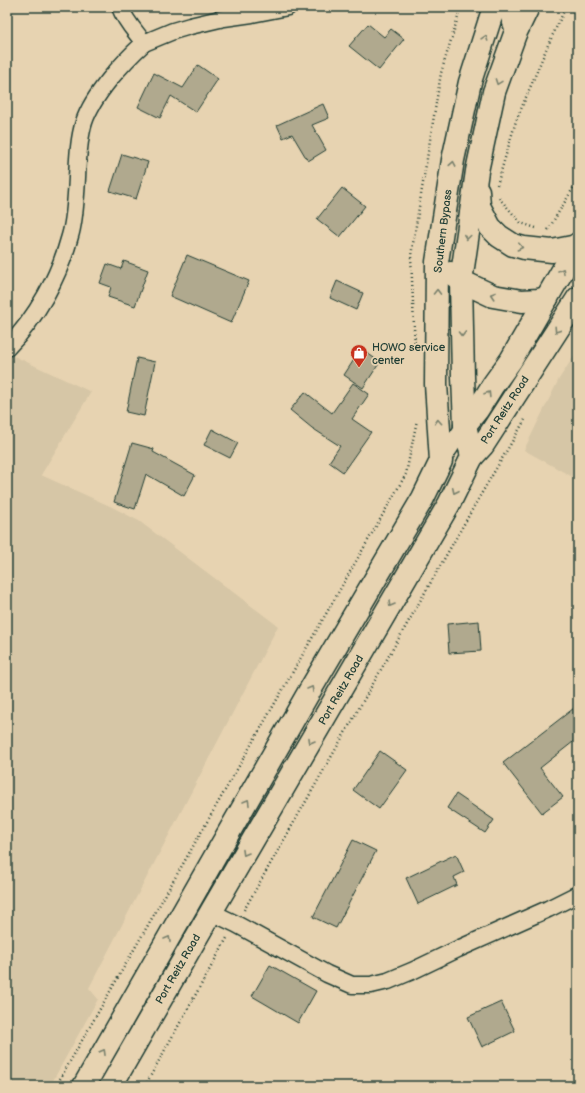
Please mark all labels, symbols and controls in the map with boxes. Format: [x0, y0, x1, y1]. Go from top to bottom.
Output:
one-way arrow [480, 34, 488, 41]
one-way arrow [494, 79, 503, 86]
one-way arrow [448, 160, 457, 167]
street label: Southern Bypass [431, 188, 455, 274]
one-way arrow [463, 234, 472, 240]
one-way arrow [516, 242, 523, 251]
one-way arrow [558, 268, 565, 275]
one-way arrow [433, 289, 441, 295]
one-way arrow [489, 291, 496, 299]
one-way arrow [554, 326, 562, 333]
one-way arrow [458, 331, 466, 337]
place label: HOWO service center [372, 341, 446, 367]
shop icon: HOWO service center [349, 343, 369, 368]
street label: Port Reitz Road [478, 374, 532, 446]
one-way arrow [483, 391, 490, 398]
one-way arrow [434, 419, 443, 425]
one-way arrow [452, 487, 460, 495]
one-way arrow [388, 600, 395, 608]
street label: Port Reitz Road [316, 653, 366, 727]
one-way arrow [306, 686, 313, 693]
one-way arrow [309, 737, 316, 744]
one-way arrow [242, 799, 249, 806]
one-way arrow [243, 849, 250, 856]
street label: Port Reitz Road [153, 932, 203, 1006]
one-way arrow [164, 936, 171, 943]
one-way arrow [99, 1049, 106, 1056]

